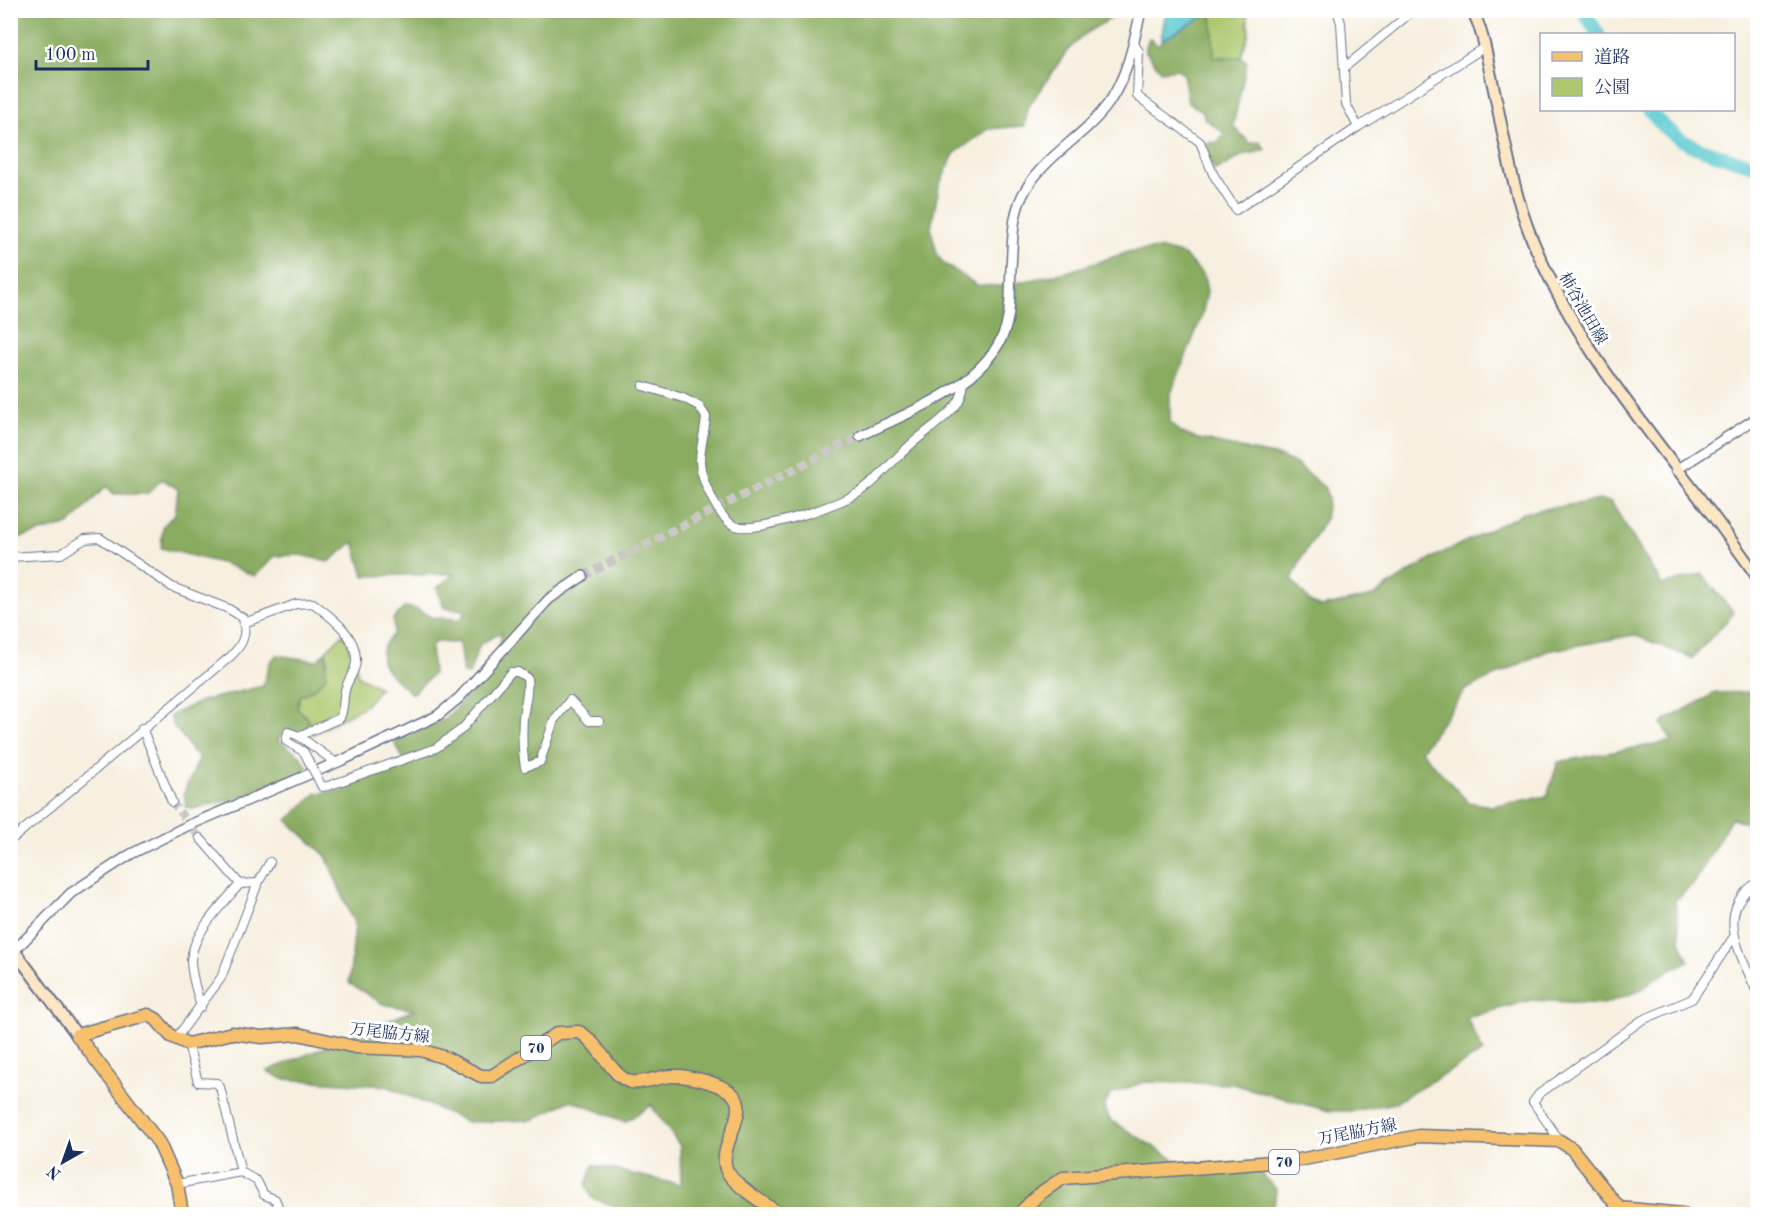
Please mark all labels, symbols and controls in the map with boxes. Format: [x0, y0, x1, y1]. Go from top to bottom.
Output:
scale bar [36, 33, 148, 71]
legend [1540, 33, 1735, 111]
text: 100 m [45, 46, 96, 64]
text: 道路 [1594, 47, 1630, 67]
text: 公園 [1594, 78, 1630, 97]
street label: 柿谷池田線 [1555, 269, 1611, 348]
street label: 万尾脇方線 [349, 1020, 431, 1046]
road number: 70 [521, 1036, 551, 1060]
street label: 万尾脇方線 [1316, 1116, 1398, 1148]
north arrow [33, 1132, 93, 1192]
road number: 70 [1269, 1150, 1299, 1174]
text: N [44, 1161, 64, 1182]

